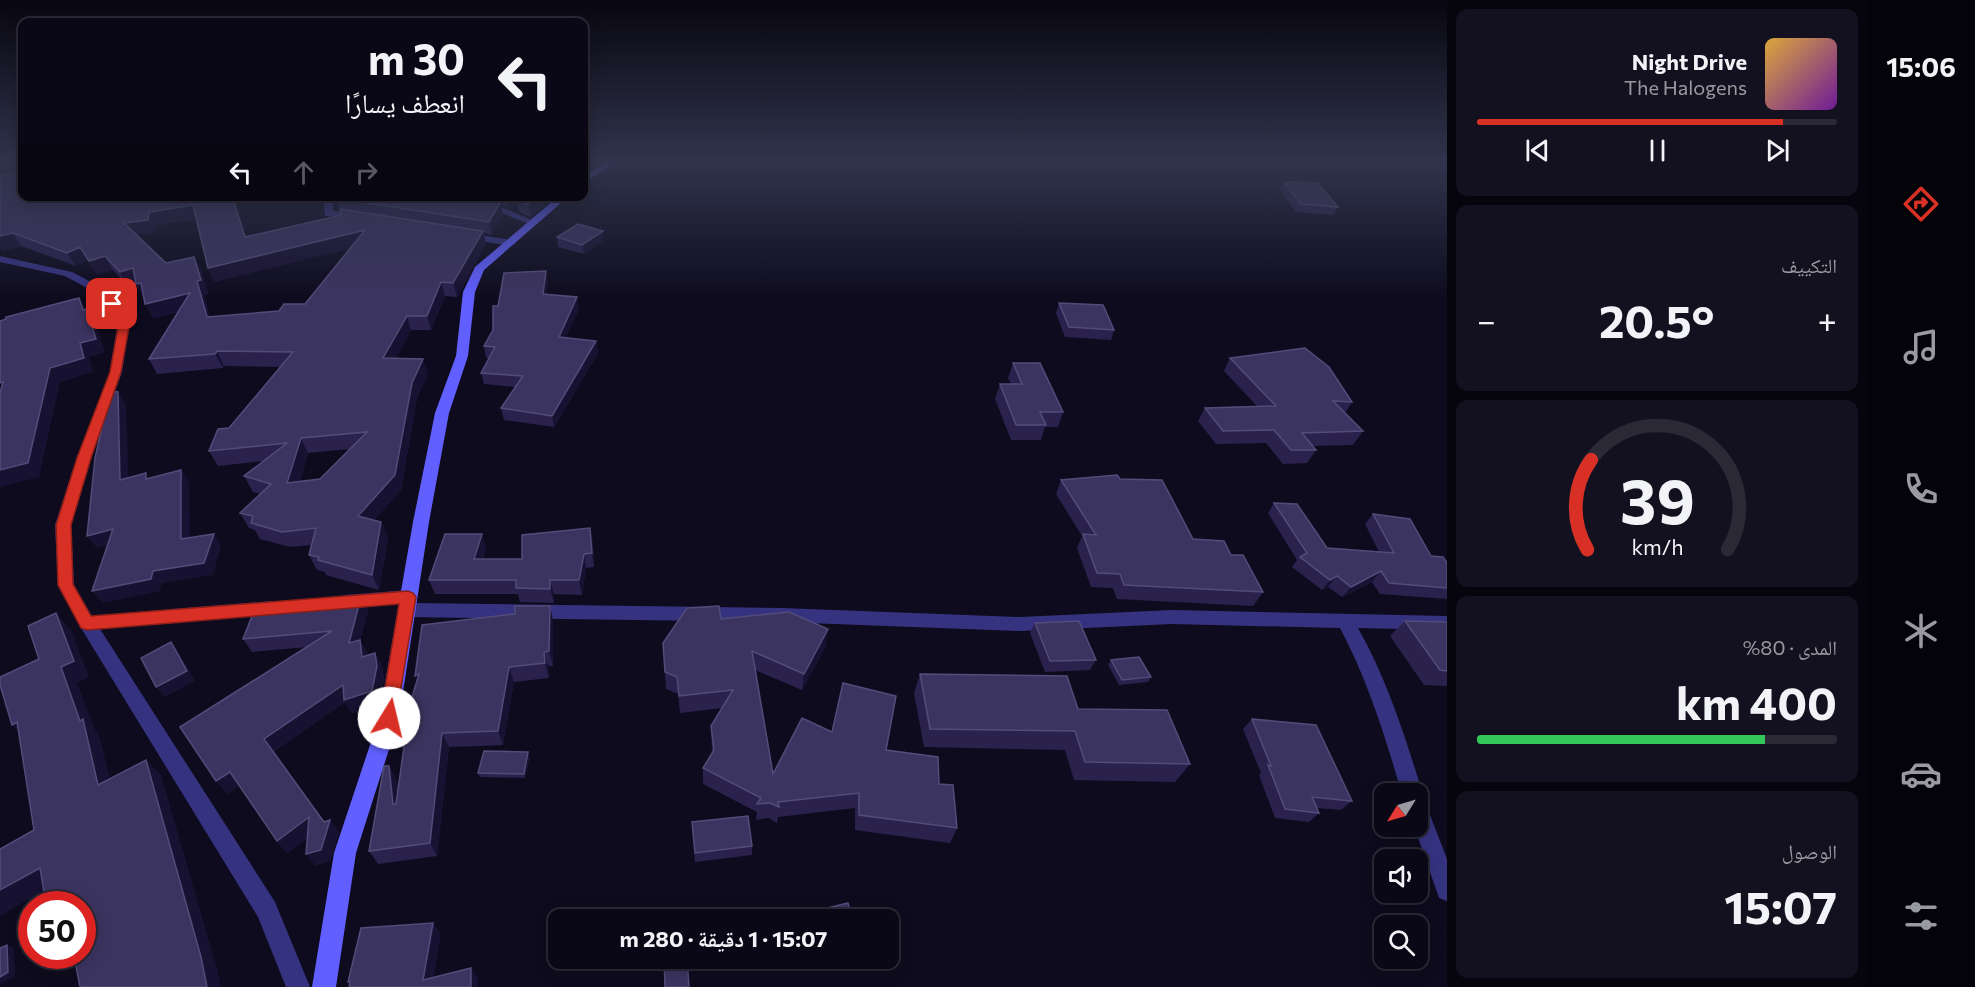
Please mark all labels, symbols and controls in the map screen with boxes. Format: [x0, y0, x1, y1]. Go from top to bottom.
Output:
text: 30 m [368, 32, 465, 84]
icon: left [486, 42, 564, 120]
text: Night Drive [1632, 48, 1747, 75]
text: 15:06 [1886, 50, 1956, 83]
text: The Halogens [1624, 75, 1747, 99]
text: انعطف يسارًا [345, 86, 465, 119]
icon: previous [1521, 134, 1554, 167]
icon: pause [1641, 134, 1674, 167]
icon: next [1761, 134, 1794, 167]
icon: left [224, 156, 257, 189]
icon: ahead [287, 156, 320, 189]
icon: right [350, 156, 383, 189]
icon: directions [1900, 183, 1942, 225]
text: التكييف [1781, 253, 1837, 277]
pin [86, 278, 137, 329]
icon: arrive [95, 287, 128, 320]
text: 20.5° [1599, 292, 1714, 347]
text: − [1477, 299, 1496, 340]
text: + [1818, 299, 1837, 340]
icon: music [1900, 326, 1942, 368]
text: 39 [1620, 462, 1694, 538]
icon: phone [1900, 468, 1942, 510]
text: km/h [1631, 534, 1683, 560]
icon: climate [1900, 610, 1942, 652]
text: المدى · 80% [1743, 635, 1837, 659]
text: 400 km [1676, 674, 1837, 729]
position arrow [357, 686, 421, 750]
icon: car [1900, 753, 1942, 795]
north arrow [1374, 783, 1428, 837]
map controls [1374, 783, 1428, 969]
text: الوصول [1782, 839, 1837, 863]
button: sound [1374, 849, 1428, 903]
text: 15:07 [1724, 878, 1837, 933]
speed limit sign: 50 [18, 891, 96, 969]
icon: filters [1900, 895, 1942, 937]
button: search [1374, 915, 1428, 969]
text: 15:07 · 1 دقيقة · 280 m [620, 925, 827, 952]

